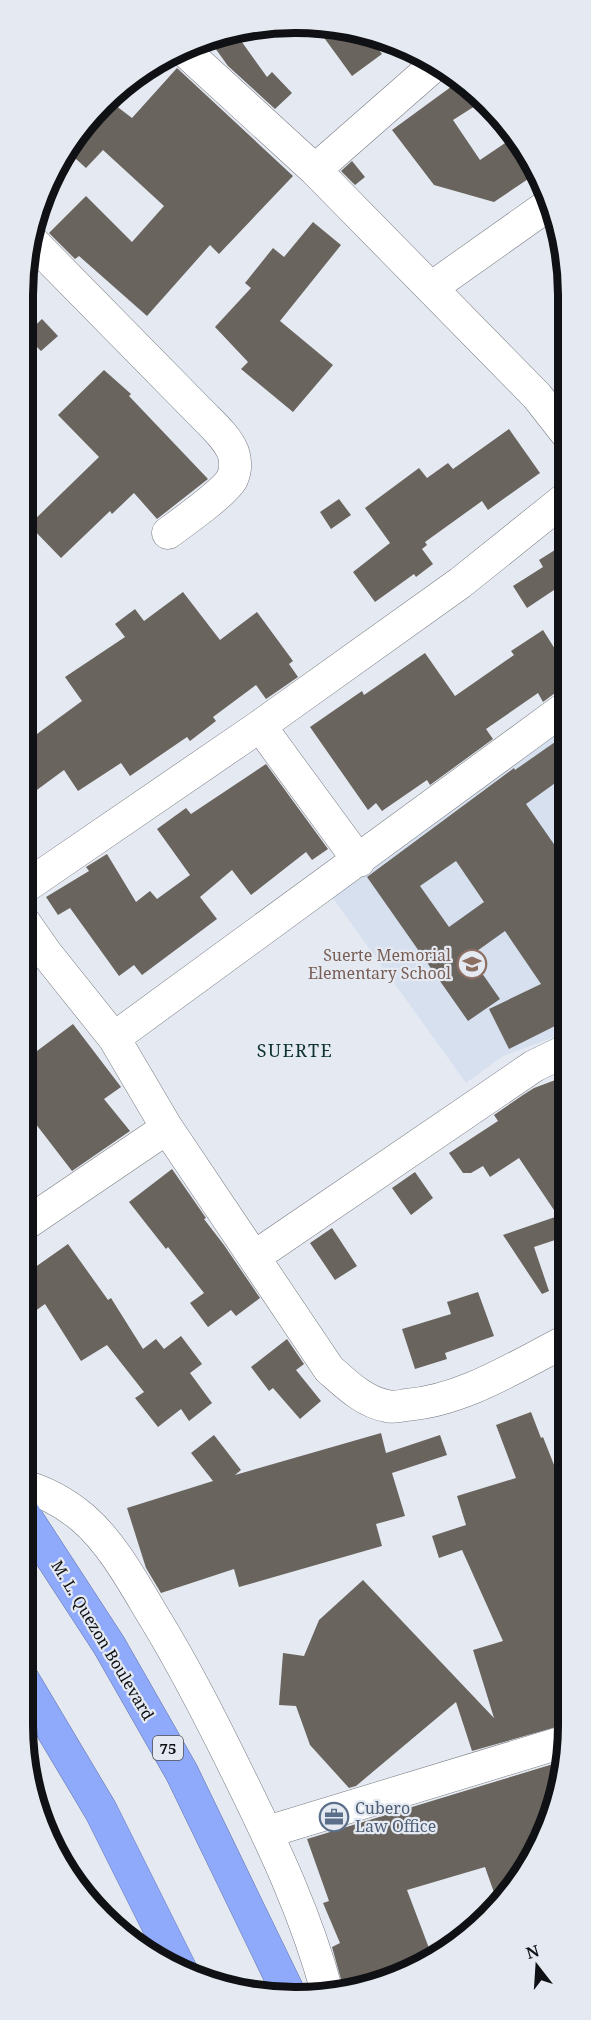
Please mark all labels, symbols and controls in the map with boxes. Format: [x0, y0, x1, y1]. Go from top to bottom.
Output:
place label: Suerte Memorial Elementary School [308, 944, 451, 984]
school or university icon: Suerte Memorial Elementary School [456, 948, 488, 980]
district label: SUERTE [257, 1038, 333, 1062]
street label: M. L. Quezon Boulevard [46, 1556, 160, 1724]
road number: 75 [153, 1736, 183, 1760]
place label: Cubero Law Office [355, 1797, 436, 1837]
office icon: Cubero Law Office [318, 1801, 350, 1833]
north arrow [507, 1936, 567, 1996]
text: N [523, 1939, 542, 1964]

